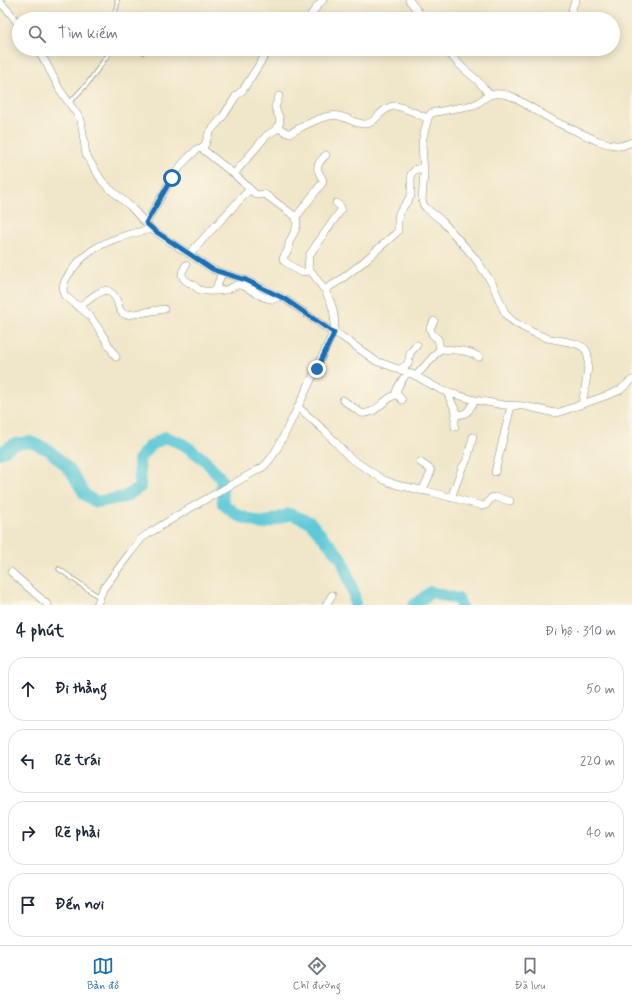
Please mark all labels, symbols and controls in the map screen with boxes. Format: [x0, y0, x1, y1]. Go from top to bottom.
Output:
search box [12, 12, 620, 56]
icon: search [26, 23, 48, 45]
text: Tìm kiếm [58, 24, 118, 44]
route start [163, 169, 181, 187]
route end [308, 360, 326, 378]
text: 4 phút [16, 620, 64, 642]
text: Đi bộ · 310 m [545, 623, 616, 640]
icon: ahead [17, 678, 39, 700]
text: Đi thẳng [55, 679, 107, 699]
text: 50 m [586, 681, 615, 698]
icon: left [17, 750, 39, 772]
text: Rẽ trái [55, 751, 101, 771]
text: 220 m [580, 753, 615, 770]
icon: right [17, 822, 39, 844]
text: Rẽ phải [55, 823, 100, 843]
text: 40 m [586, 825, 615, 842]
icon: arrive [17, 894, 39, 916]
text: Đến nơi [55, 895, 104, 915]
tab: Bản đồ [87, 955, 119, 993]
tab: Chỉ đường [293, 955, 341, 993]
tab: Đã lưu [515, 955, 545, 993]

